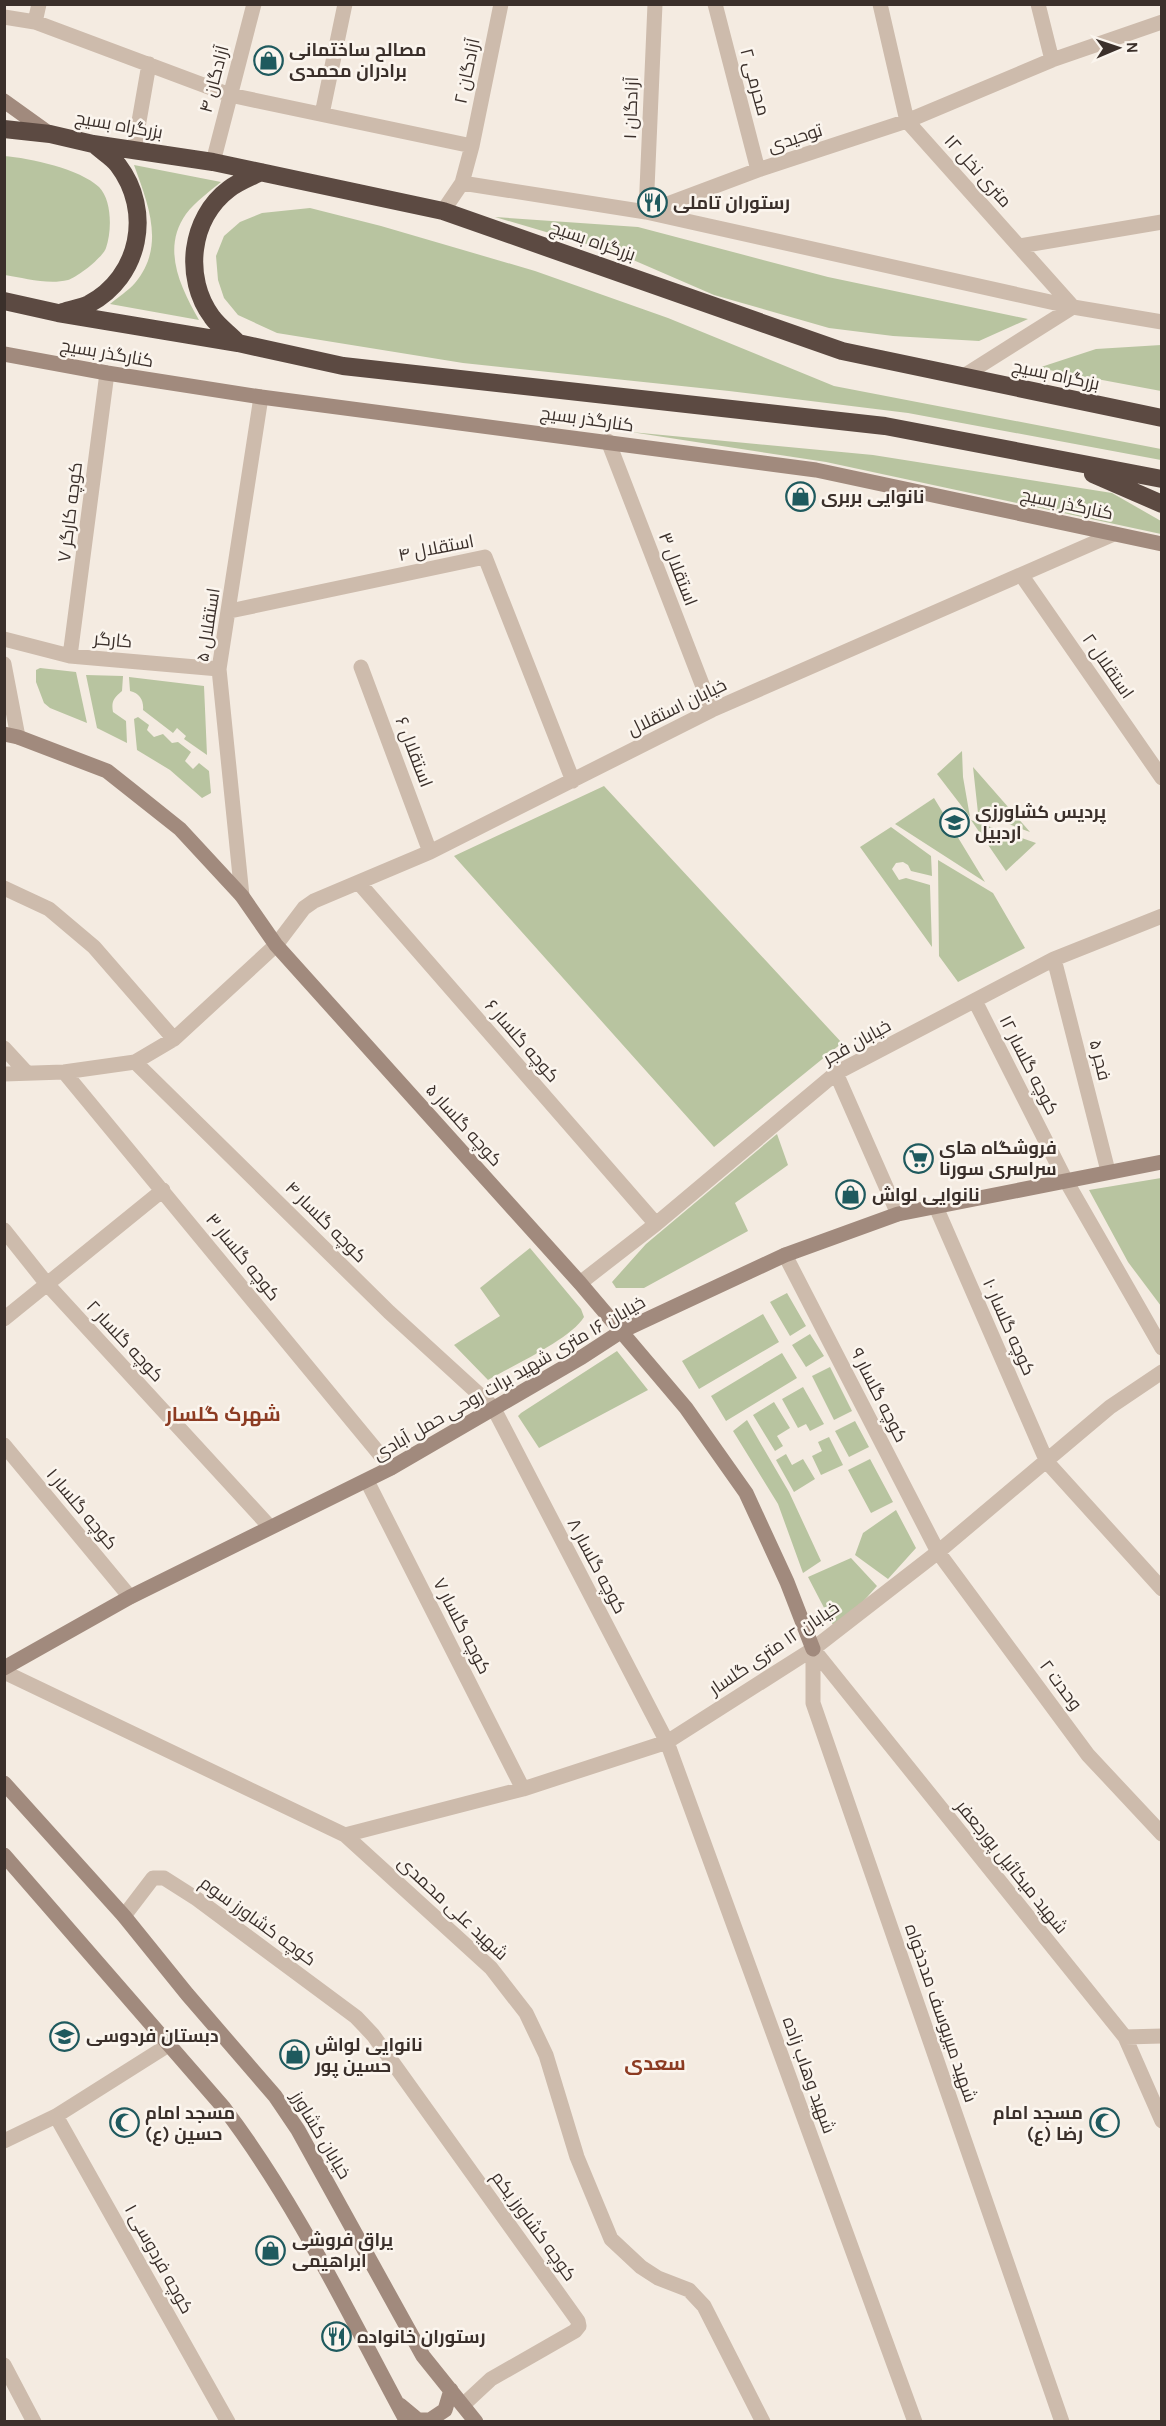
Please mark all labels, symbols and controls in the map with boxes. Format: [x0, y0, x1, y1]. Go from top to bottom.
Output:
north arrow [1088, 18, 1148, 78]
street label: آزادگان ۲ [449, 36, 485, 106]
place label: مصالح ساختمانی برادران محمدی [289, 39, 426, 82]
text: N [1123, 41, 1142, 54]
street label: آزادگان ۴ [194, 43, 234, 115]
shop icon: مصالح ساختمانی برادران محمدی [252, 44, 284, 76]
street label: محرمی ۲ [735, 46, 775, 118]
street label: آزادگان ۱ [619, 76, 643, 140]
street label: بزرگراه بسیج [73, 106, 165, 145]
street label: توحیدی [765, 119, 825, 157]
street label: ۱۲ متری نخل [940, 130, 1016, 212]
restaurant icon: رستوران تاملی [636, 187, 668, 219]
place label: رستوران تاملی [673, 192, 790, 214]
street label: بزرگراه بسیج [547, 216, 639, 267]
street label: کنارگذر بسیج [58, 334, 155, 373]
street label: بزرگراه بسیج [1010, 355, 1102, 396]
street label: کنارگذر بسیج [539, 402, 635, 437]
street label: کوچه کارگر ۷ [53, 461, 88, 563]
shop icon: نانوایی بربری [784, 481, 816, 513]
street label: کنارگذر بسیج [1018, 483, 1115, 526]
place label: نانوایی بربری [821, 486, 924, 508]
street label: استقلال ۳ [654, 529, 702, 609]
street label: استقلال ۴ [396, 530, 476, 566]
street label: استقلال ۵ [191, 586, 225, 664]
street label: کارگر [92, 627, 133, 653]
street label: استقلال ۲ [1078, 629, 1138, 703]
street label: خیابان استقلال [624, 674, 730, 740]
street label: استقلال ۶ [391, 714, 437, 790]
place label: پردیس کشاورزی اردبیل [975, 801, 1107, 844]
school or university icon: پردیس کشاورزی اردبیل [938, 806, 970, 838]
street label: کوچه گلسار ۶ [479, 995, 564, 1088]
street label: کوچه گلسار ۱۲ [994, 1012, 1064, 1119]
street label: خیابان فجر [818, 1014, 895, 1070]
street label: فجر ۵ [1084, 1037, 1116, 1083]
street label: کوچه گلسار ۵ [420, 1079, 507, 1172]
place label: فروشگاه های سراسری سورنا [939, 1137, 1057, 1180]
supermarket icon: فروشگاه های سراسری سورنا [902, 1142, 934, 1174]
street label: کوچه گلسار ۴ [280, 1177, 371, 1268]
shop icon: نانوایی لواش [835, 1179, 867, 1211]
place label: نانوایی لواش [872, 1184, 980, 1206]
street label: کوچه گلسار ۳ [200, 1209, 285, 1306]
street label: کوچه گلسار ۱۰ [977, 1275, 1040, 1379]
street label: خیابان ۱۶ متری شهید برات روحی حمل آبادی [369, 1291, 649, 1465]
street label: کوچه گلسار ۲ [81, 1296, 168, 1387]
street label: کوچه گلسار ۹ [845, 1344, 912, 1446]
district label: شهرک گلسار [164, 1403, 281, 1427]
street label: کوچه گلسار ۱ [41, 1464, 122, 1555]
street label: کوچه گلسار ۸ [562, 1514, 631, 1618]
street label: کوچه گلسار ۷ [427, 1574, 496, 1678]
street label: خیابان ۱۲ متری گلسار [704, 1596, 843, 1700]
street label: وحدت ۲ [1035, 1655, 1087, 1715]
street label: شهید میکائیل پورجعفر [950, 1795, 1073, 1939]
street label: شهید علی محمدی [393, 1851, 513, 1965]
street label: کوچه کشاورز سوم [195, 1871, 320, 1971]
street label: شهید میریوسف مددخواه [900, 1921, 982, 2105]
street label: شهید وهاب زاده [778, 2014, 840, 2136]
school or university icon: دبستان فردوسی [49, 2020, 81, 2052]
place label: دبستان فردوسی [86, 2025, 219, 2047]
place label: نانوایی لواش حسین پور [314, 2034, 423, 2078]
shop icon: نانوایی لواش حسین پور [278, 2039, 310, 2071]
district label: سعدی [624, 2052, 686, 2075]
street label: خیابان کشاورز [286, 2086, 356, 2183]
place label: مسجد امام حسین (ع) [145, 2102, 235, 2146]
place label: مسجد امام رضا (ع) [993, 2102, 1083, 2146]
mosque icon: مسجد امام حسین (ع) [108, 2107, 140, 2139]
mosque icon: مسجد امام رضا (ع) [1088, 2107, 1120, 2139]
street label: کوچه کشاورز یکم [486, 2167, 581, 2286]
street label: کوچه فردوسی ۱ [119, 2200, 198, 2318]
place label: یراق فروشی ابراهیمی [292, 2229, 394, 2272]
shop icon: یراق فروشی ابراهیمی [255, 2234, 287, 2266]
restaurant icon: رستوران خانواده [320, 2321, 352, 2353]
place label: رستوران خانواده [357, 2326, 485, 2348]

